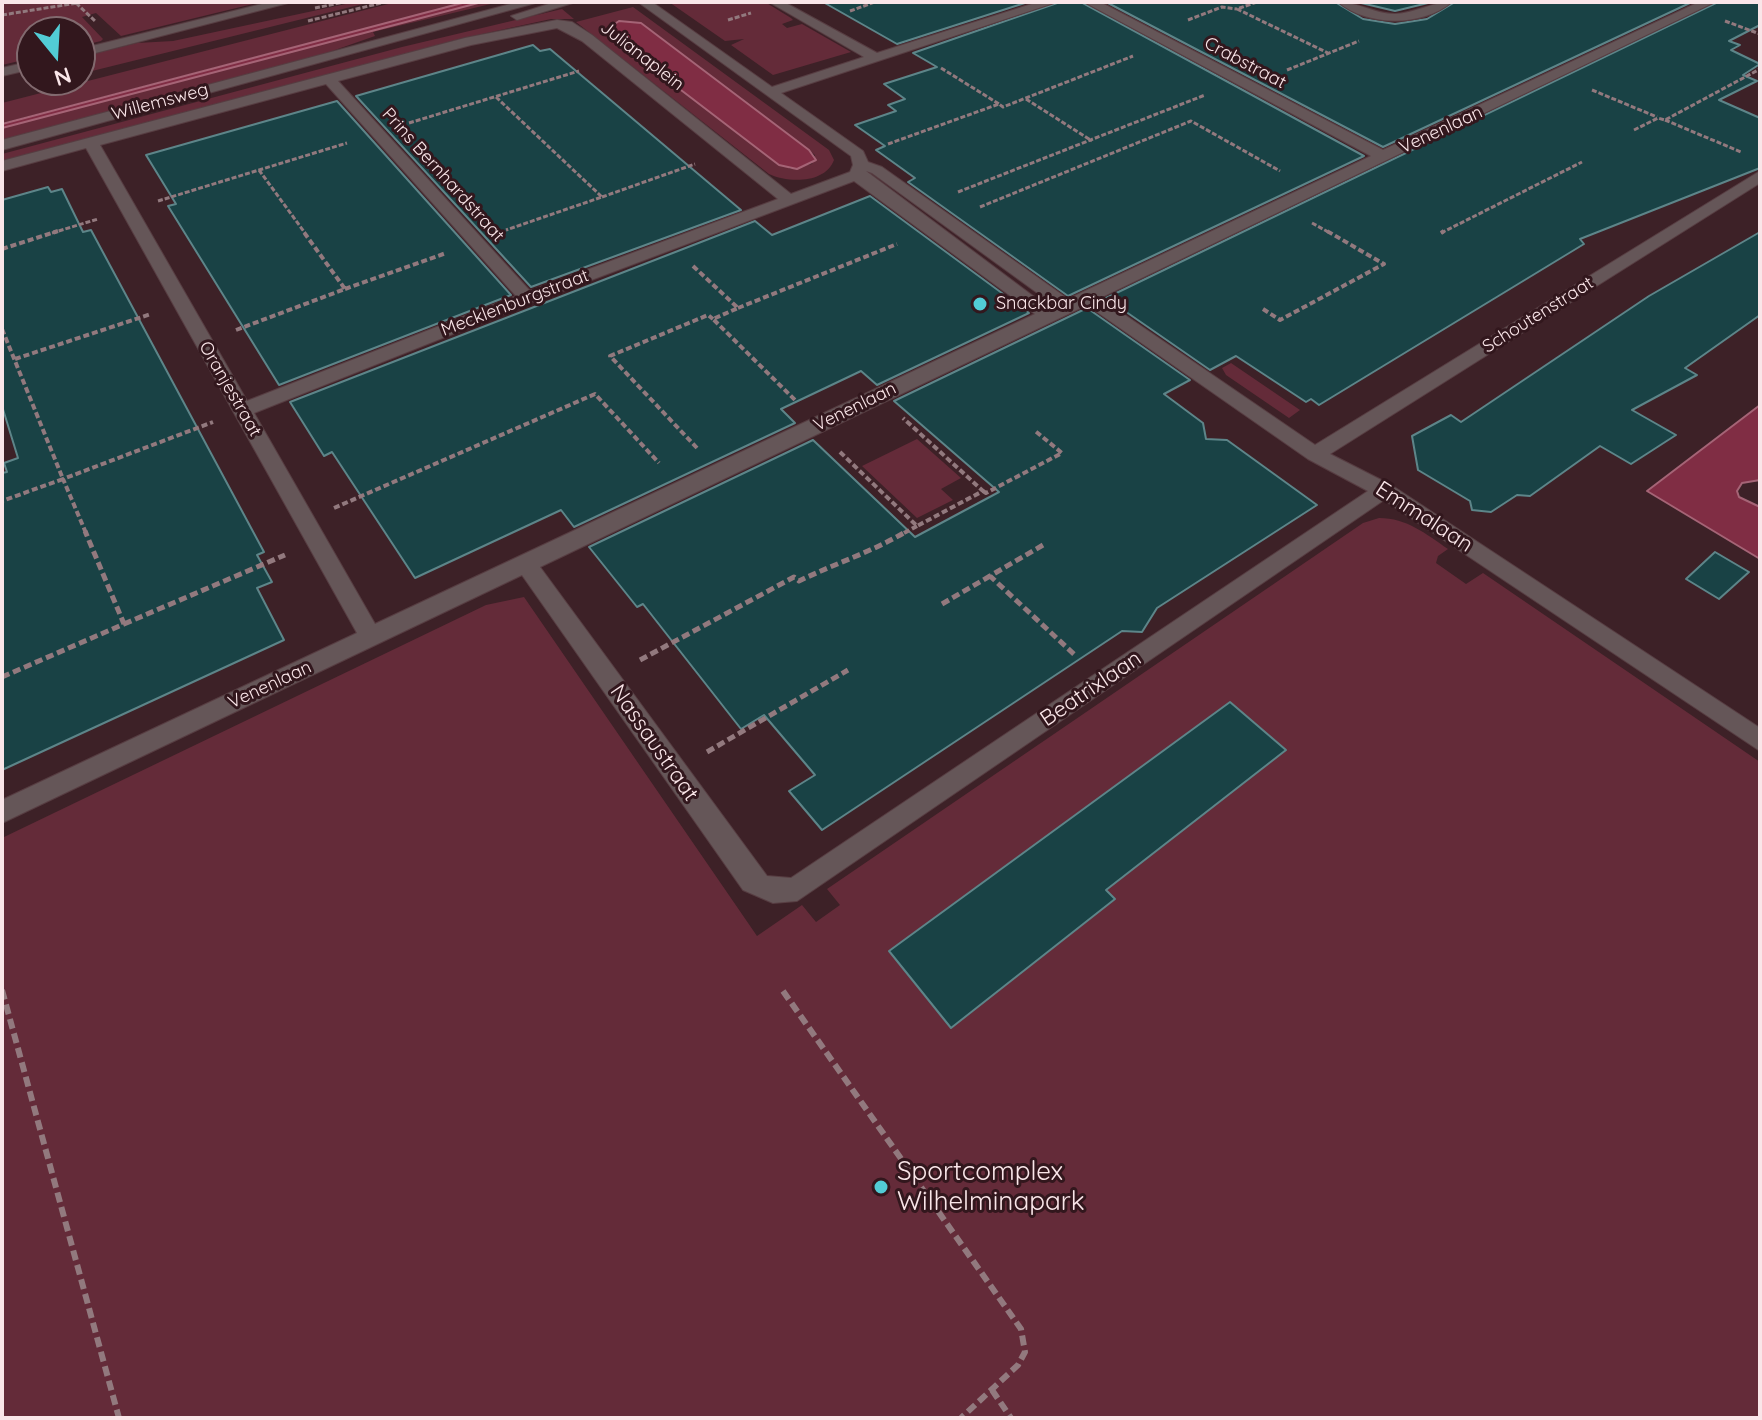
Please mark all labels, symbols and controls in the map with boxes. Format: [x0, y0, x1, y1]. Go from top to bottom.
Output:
north arrow [16, 16, 96, 96]
street label: Julianaplein [596, 17, 688, 95]
street label: Crabstraat [1200, 32, 1290, 94]
text: N [51, 61, 75, 93]
street label: Willemsweg [109, 79, 211, 125]
street label: Venenlaan [1396, 101, 1486, 159]
street label: Prins Bernhardstraat [377, 104, 509, 246]
street label: Mecklenburgstraat [438, 265, 592, 341]
street label: Schoutenstraat [1479, 272, 1597, 358]
place label: Snackbar Cindy [996, 293, 1127, 315]
marker: Snackbar Cindy [971, 295, 989, 313]
street label: Oranjestraat [194, 338, 266, 440]
street label: Venenlaan [810, 378, 900, 436]
street label: Emmalaan [1370, 476, 1478, 558]
street label: Beatrixlaan [1035, 646, 1147, 732]
street label: Venenlaan [225, 656, 315, 714]
street label: Nassaustraat [604, 680, 704, 806]
place label: Sportcomplex Wilhelminapark [897, 1156, 1085, 1218]
marker: Sportcomplex Wilhelminapark [872, 1178, 890, 1196]

